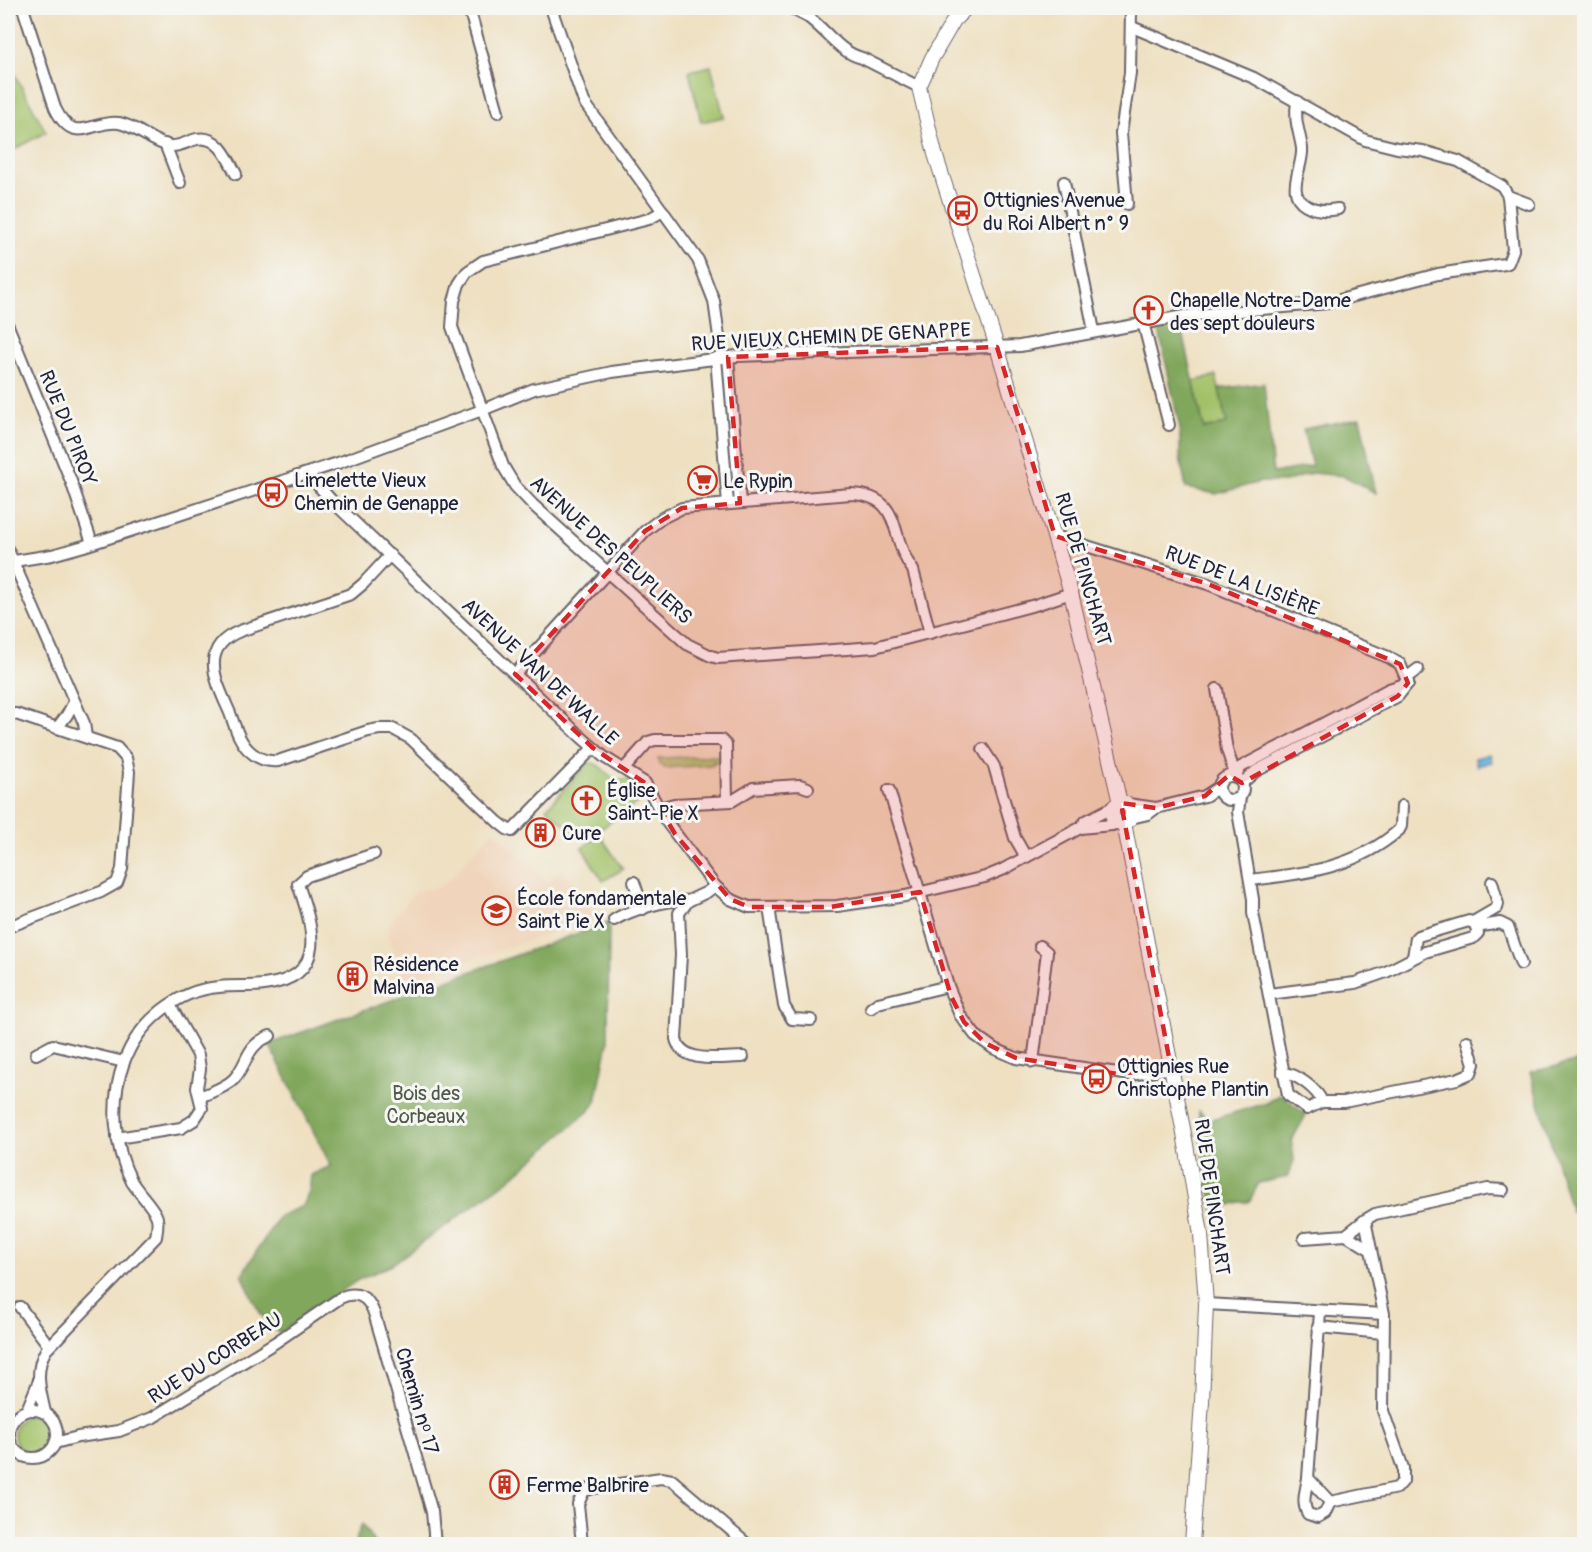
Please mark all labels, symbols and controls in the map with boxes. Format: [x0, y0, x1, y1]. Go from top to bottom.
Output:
place label: Ottignies Avenue du Roi Albert n° 9 [983, 188, 1129, 236]
bus stop icon: Ottignies Avenue du Roi Albert n° 9 [946, 195, 978, 227]
place label: Chapelle Notre-Dame des sept douleurs [1170, 288, 1351, 336]
church icon: Chapelle Notre-Dame des sept douleurs [1133, 295, 1165, 327]
street label: RUE VIEUX CHEMIN DE GENAPPE [690, 317, 972, 357]
street label: RUE DU PIROY [34, 367, 103, 490]
supermarket icon: Le Rypin [686, 465, 718, 497]
place label: Limelette Vieux Chemin de Genappe [294, 468, 459, 516]
place label: Le Rypin [723, 469, 793, 494]
street label: AVENUE DES PEUPLIERS [525, 470, 697, 630]
bus stop icon: Limelette Vieux Chemin de Genappe [257, 476, 289, 508]
street label: RUE DE PINCHART [1049, 490, 1117, 648]
street label: RUE DE LA LISIÈRE [1162, 540, 1322, 622]
street label: AVENUE VAN DE WALLE [456, 593, 624, 751]
place label: Église Saint-Pie X [607, 778, 699, 826]
church icon: Église Saint-Pie X [570, 785, 602, 817]
building icon: Cure [525, 817, 557, 849]
place label: Cure [562, 821, 601, 846]
place label: École fondamentale Saint Pie X [517, 886, 686, 934]
school or university icon: École fondamentale Saint Pie X [480, 894, 512, 926]
place label: Résidence Malvina [373, 952, 459, 1000]
building icon: Résidence Malvina [336, 960, 368, 992]
place label: Ottignies Rue Christophe Plantin [1117, 1054, 1269, 1102]
bus stop icon: Ottignies Rue Christophe Plantin [1080, 1062, 1112, 1094]
park label: Bois des Corbeaux [387, 1081, 465, 1129]
street label: RUE DE PINCHART [1189, 1117, 1235, 1277]
street label: RUE DU CORBEAU [143, 1307, 287, 1409]
street label: Chemin nᵒ 17 [390, 1345, 444, 1458]
building icon: Ferme Balbrire [489, 1469, 521, 1501]
place label: Ferme Balbrire [526, 1473, 649, 1498]

